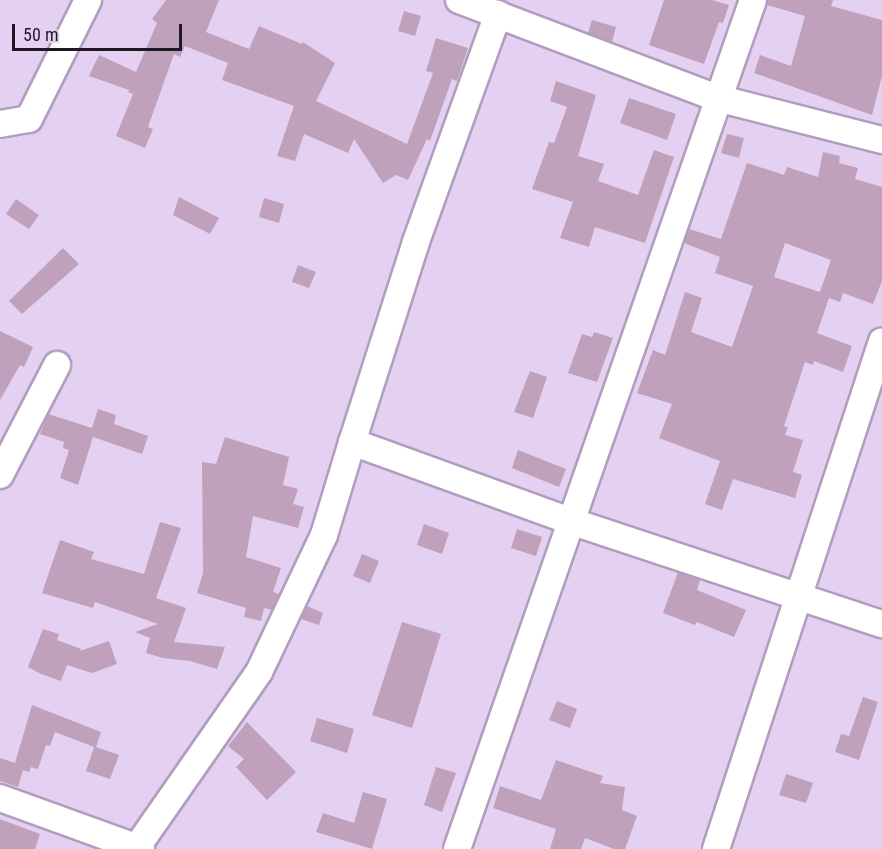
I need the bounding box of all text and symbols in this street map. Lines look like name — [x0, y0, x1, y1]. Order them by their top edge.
scale bar — [15, 12, 184, 50]
text: 50 m — [23, 24, 58, 45]

